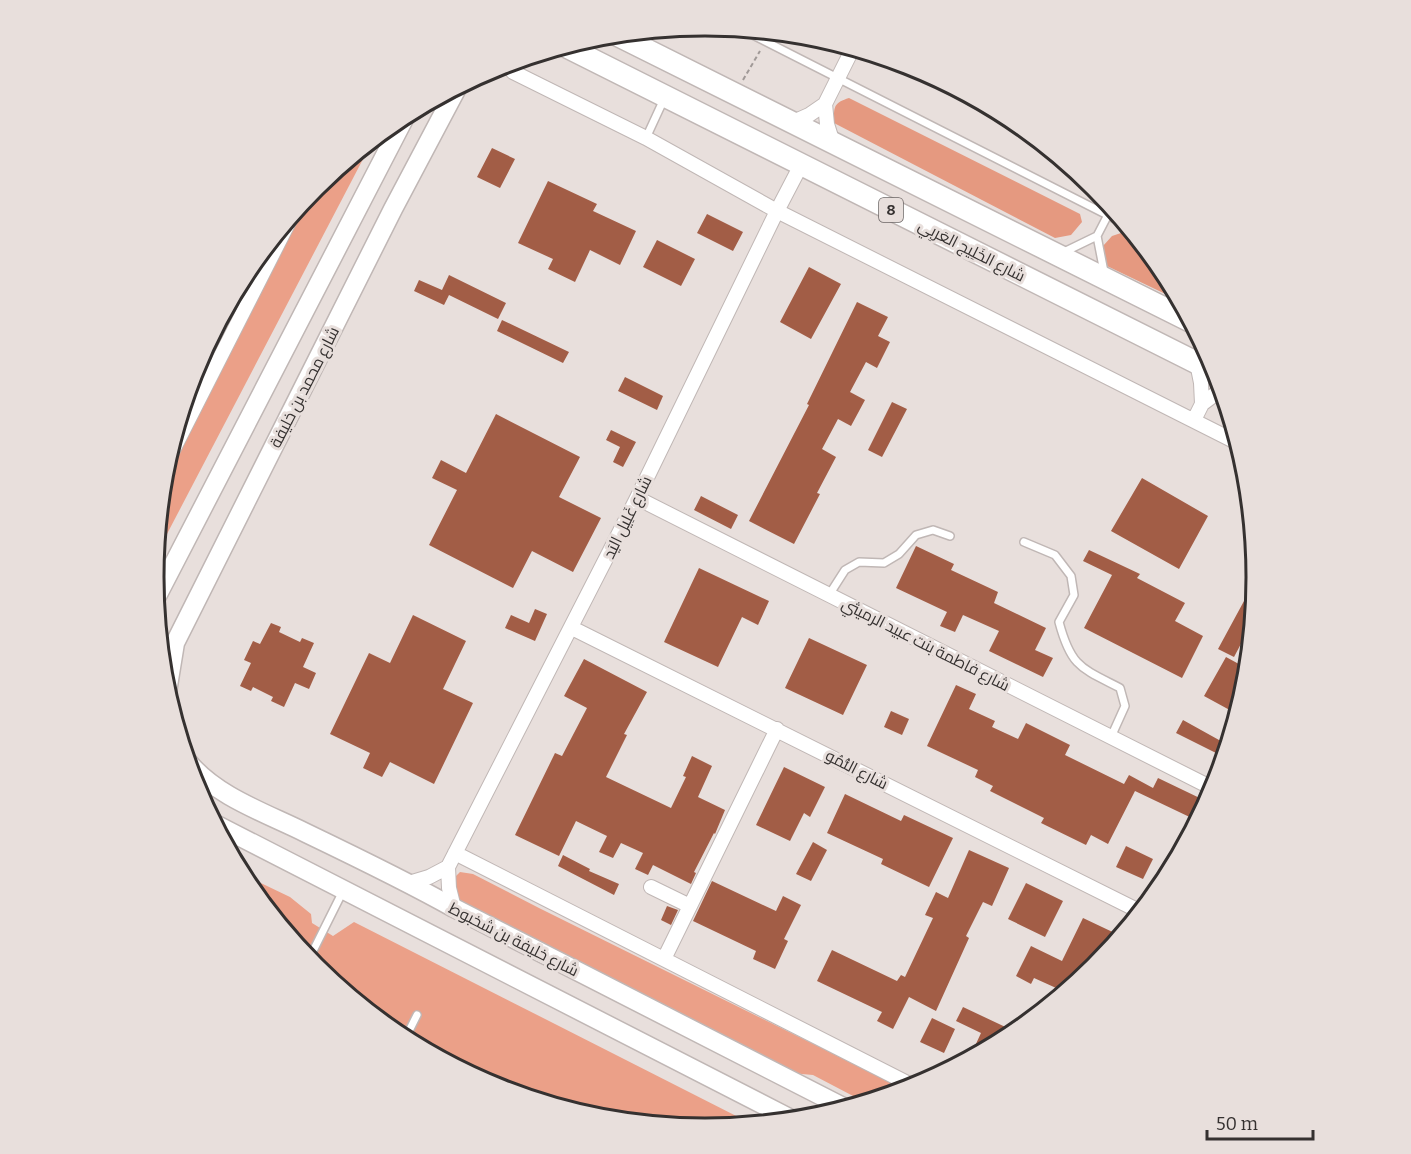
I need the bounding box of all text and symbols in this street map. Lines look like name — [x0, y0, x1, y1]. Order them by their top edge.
road number: 8 — [879, 198, 903, 222]
street label: شارع الخَلِيج العَربِي — [913, 215, 1028, 289]
street label: شارع محمد بن خليفة — [266, 324, 345, 452]
street label: شارع غَلِيل اليَد — [599, 473, 657, 563]
street label: شارع فاطمة بنت عبيد الرميثي — [837, 594, 1013, 699]
street label: شارع النُّمُو — [821, 746, 891, 795]
street label: شارع خليفة بن شخبوط — [445, 899, 582, 982]
scale bar — [1207, 1103, 1314, 1141]
text: 50 m — [1216, 1113, 1258, 1135]

